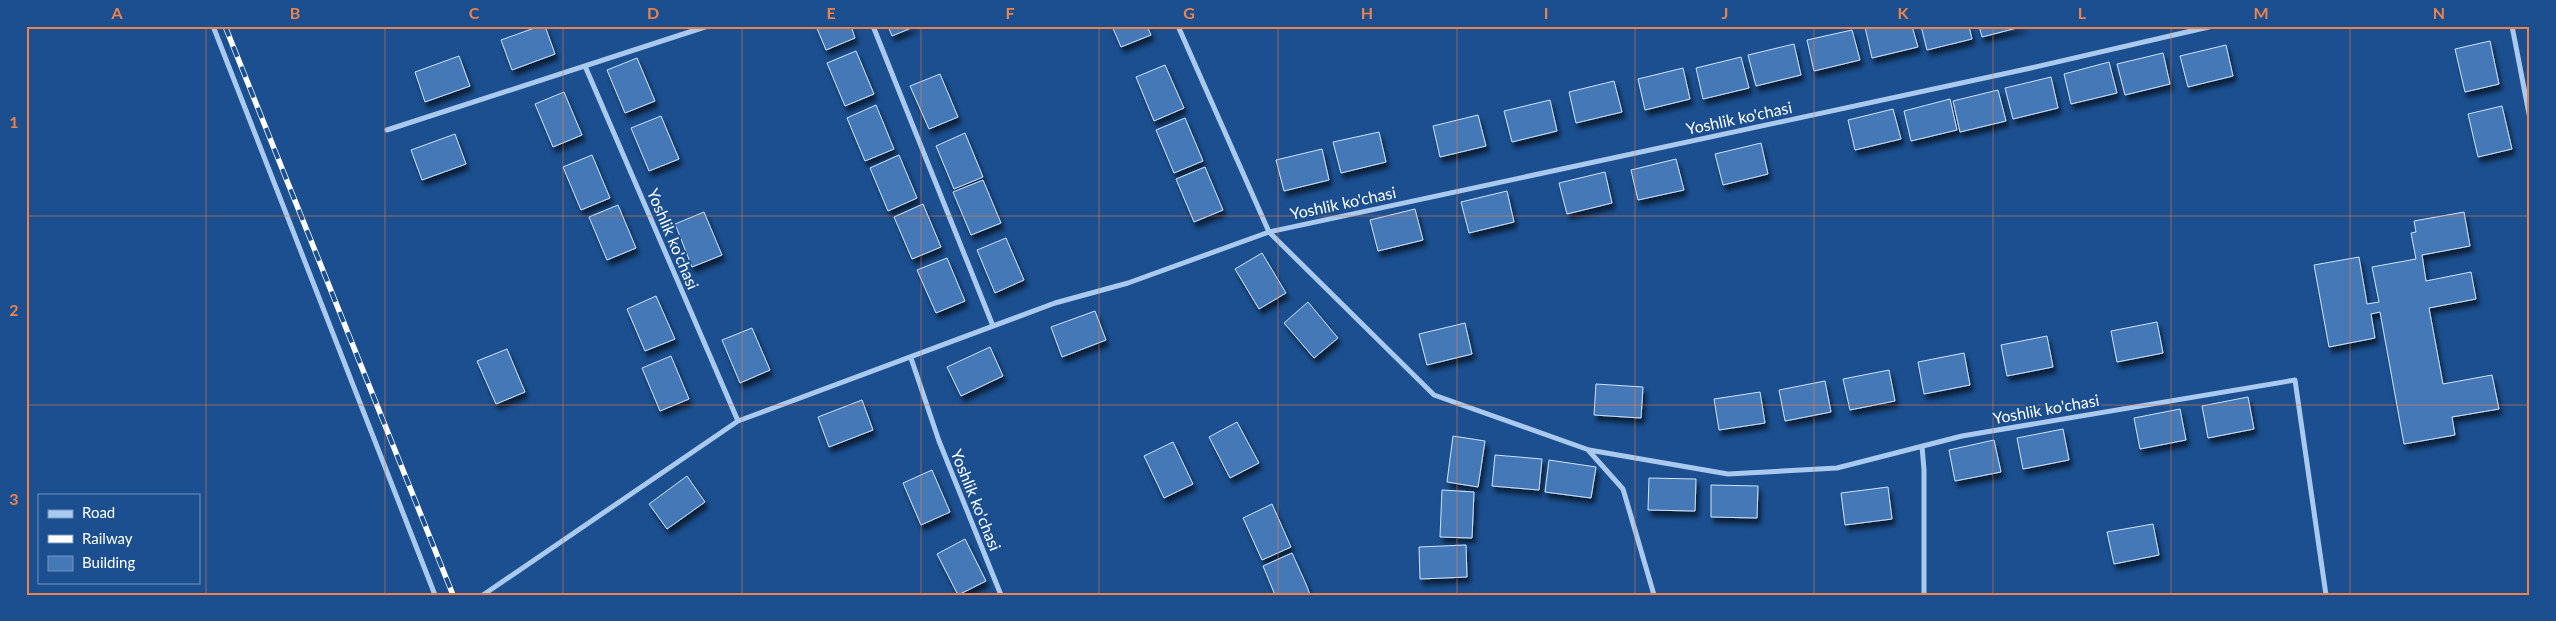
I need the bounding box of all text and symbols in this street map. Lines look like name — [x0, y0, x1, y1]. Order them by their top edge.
text: A — [110, 3, 123, 22]
text: B — [290, 3, 300, 22]
text: C — [469, 3, 480, 22]
text: D — [647, 3, 659, 22]
text: E — [826, 3, 836, 22]
text: F — [1005, 3, 1015, 22]
text: G — [1183, 3, 1195, 22]
text: H — [1361, 3, 1373, 22]
text: I — [1544, 3, 1548, 22]
text: J — [1722, 3, 1728, 22]
text: K — [1898, 3, 1910, 22]
text: L — [2078, 3, 2087, 22]
text: M — [2253, 3, 2269, 22]
text: N — [2433, 3, 2445, 22]
street label: Yoshlik ko'chasi — [1684, 97, 1794, 138]
text: 1 — [9, 112, 19, 131]
street label: Yoshlik ko'chasi — [1288, 182, 1398, 223]
street label: Yoshlik ko'chasi — [644, 186, 703, 292]
text: 2 — [9, 300, 19, 319]
street label: Yoshlik ko'chasi — [1991, 390, 2101, 427]
street label: Yoshlik ko'chasi — [947, 446, 1005, 553]
text: 3 — [9, 489, 19, 508]
legend — [38, 494, 200, 584]
text: Road — [82, 503, 115, 521]
text: Railway — [82, 529, 133, 547]
text: Building — [82, 553, 135, 571]

